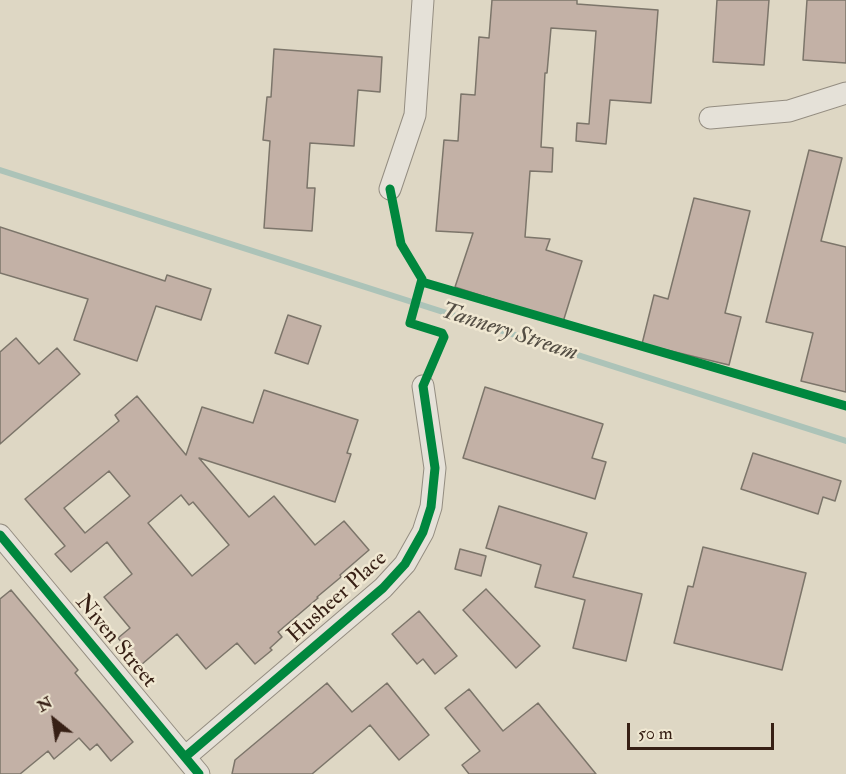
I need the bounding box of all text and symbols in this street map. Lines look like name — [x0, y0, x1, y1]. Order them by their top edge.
water label: Tannery Stream — [437, 297, 581, 369]
street label: Husheer Place — [283, 546, 393, 650]
street label: Niven Street — [69, 590, 161, 694]
north arrow — [24, 690, 84, 750]
text: N — [34, 692, 56, 717]
scale bar — [630, 711, 777, 749]
text: 50 m — [638, 722, 673, 745]

